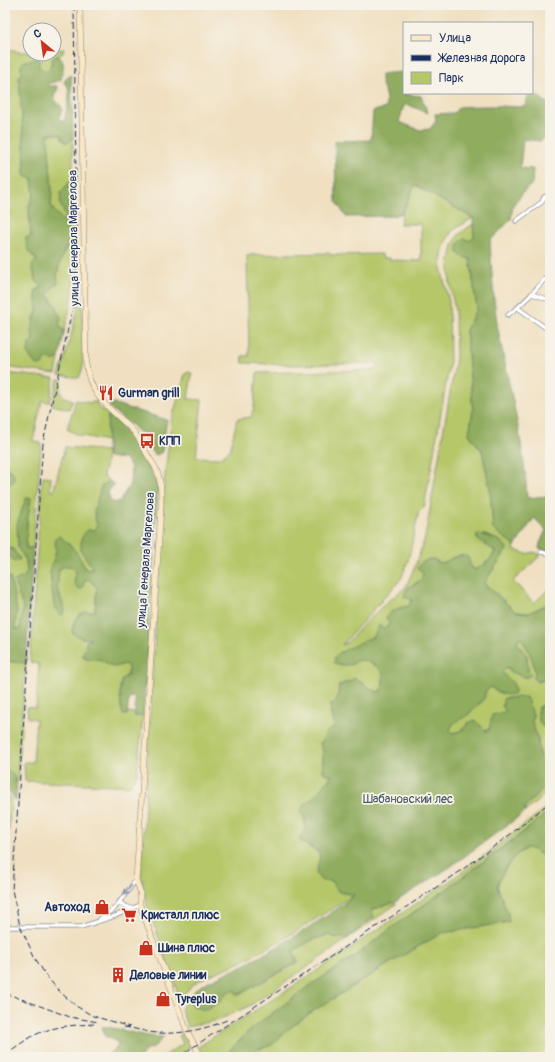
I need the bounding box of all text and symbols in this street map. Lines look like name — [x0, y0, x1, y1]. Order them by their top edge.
north arrow — [22, 22, 62, 62]
legend — [403, 22, 533, 94]
text: С — [31, 26, 44, 41]
text: Улица — [439, 31, 471, 46]
text: Железная дорога — [437, 51, 526, 66]
text: Парк — [439, 71, 464, 86]
street label: улица Генерала Маргелова — [65, 170, 83, 307]
restaurant icon: Gurman grill — [97, 384, 115, 402]
place label: Gurman grill — [118, 386, 180, 401]
bus stop icon: КПП — [138, 432, 156, 450]
place label: КПП — [159, 434, 181, 449]
street label: улица Генерала Маргелова — [134, 491, 158, 629]
park label: Шабановский лес — [363, 792, 453, 807]
one-way arrow — [124, 885, 132, 896]
shop icon: Автоход — [93, 898, 111, 916]
place label: Автоход — [44, 900, 91, 915]
supermarket icon: Кристалл плюс — [120, 906, 138, 924]
place label: Кристалл плюс — [141, 908, 219, 923]
shop icon: Шина плюс — [137, 939, 155, 957]
place label: Шина плюс — [157, 941, 215, 956]
building icon: Деловые линии — [109, 966, 127, 984]
place label: Деловые линии — [129, 968, 207, 983]
shop icon: Tyreplus — [154, 990, 172, 1008]
place label: Tyreplus — [174, 992, 217, 1007]

